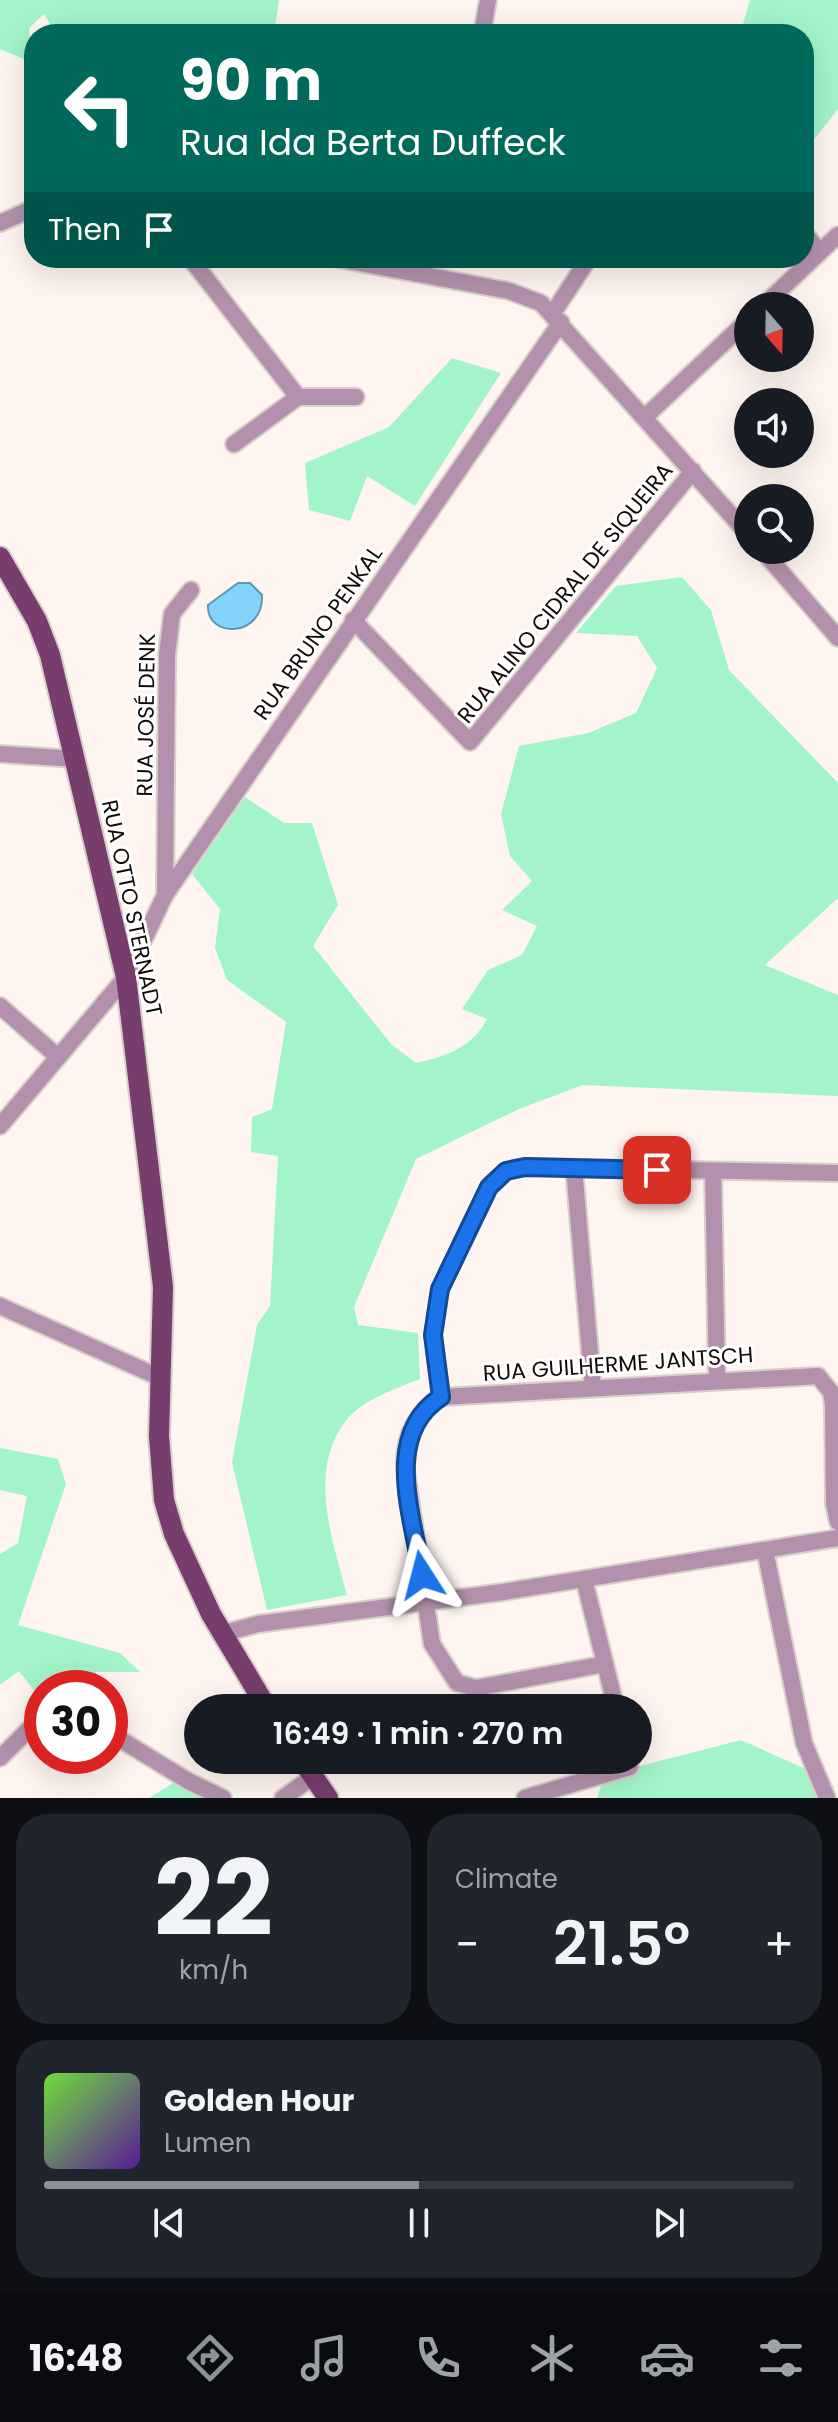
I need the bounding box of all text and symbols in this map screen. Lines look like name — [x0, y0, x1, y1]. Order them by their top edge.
text: 90 m — [180, 41, 322, 120]
icon: left — [48, 56, 152, 160]
text: Rua Ida Berta Duffeck — [180, 117, 566, 168]
text: Then — [48, 208, 121, 251]
icon: arrive — [137, 208, 181, 252]
north arrow — [734, 292, 814, 372]
map controls — [734, 292, 814, 564]
button: sound — [734, 388, 814, 468]
street label: RUA ALINO CIDRAL DE SIQUEIRA — [450, 456, 680, 730]
button: search — [734, 484, 814, 564]
street label: RUA BRUNO PENKAL — [246, 539, 390, 726]
street label: RUA JOSÉ DENK — [129, 633, 163, 797]
street label: RUA OTTO STERNADT — [94, 797, 170, 1019]
pin — [623, 1136, 691, 1204]
icon: arrive — [635, 1148, 679, 1192]
street label: RUA GUILHERME JANTSCH — [482, 1339, 754, 1389]
position arrow — [380, 1533, 464, 1617]
speed limit sign: 30 — [24, 1670, 128, 1774]
text: 16:49 · 1 min · 270 m — [273, 1712, 563, 1755]
text: 22 — [154, 1826, 273, 1971]
text: Climate — [455, 1861, 558, 1897]
text: 21.5° — [553, 1902, 690, 1986]
text: − — [455, 1914, 479, 1975]
text: + — [764, 1914, 794, 1975]
text: km/h — [179, 1952, 248, 1988]
text: Golden Hour — [164, 2079, 354, 2122]
text: Lumen — [164, 2125, 251, 2161]
icon: previous — [147, 2201, 191, 2245]
icon: pause — [397, 2201, 441, 2245]
icon: next — [647, 2201, 691, 2245]
icon: directions — [182, 2330, 238, 2386]
icon: music — [296, 2330, 352, 2386]
icon: phone — [410, 2330, 466, 2386]
icon: climate — [524, 2330, 580, 2386]
icon: car — [639, 2330, 695, 2386]
icon: filters — [753, 2330, 809, 2386]
text: 16:48 — [29, 2333, 124, 2384]

